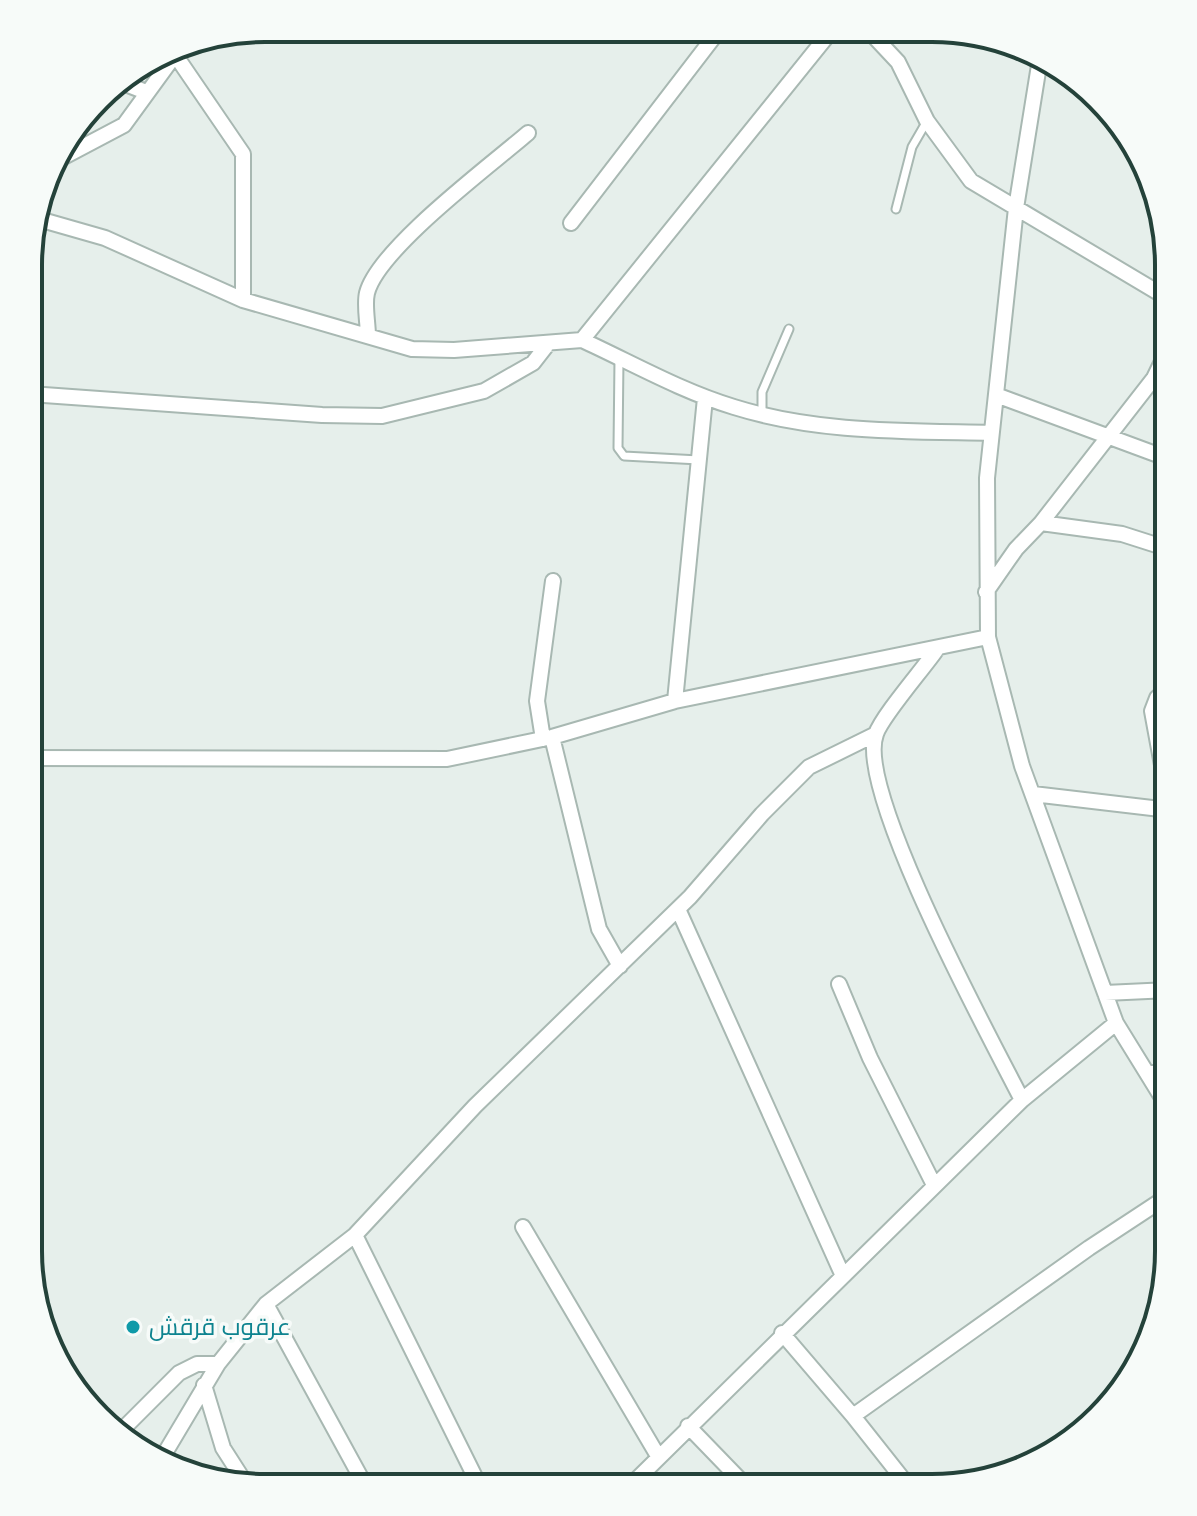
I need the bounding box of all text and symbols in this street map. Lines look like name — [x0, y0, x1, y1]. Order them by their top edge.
place label: عرقوب قرقش — [149, 1311, 291, 1341]
marker: عرقوب قرقش — [124, 1318, 142, 1336]

